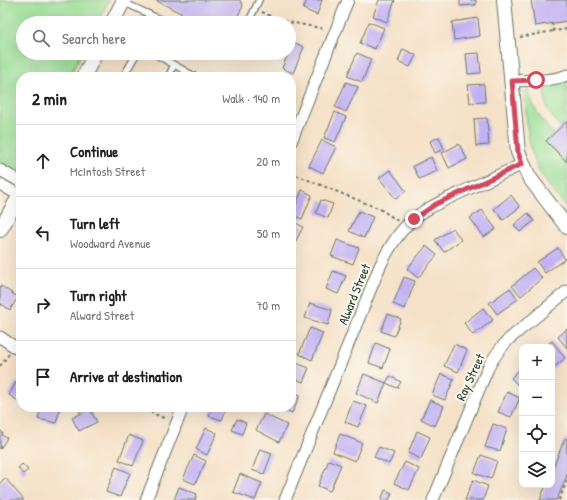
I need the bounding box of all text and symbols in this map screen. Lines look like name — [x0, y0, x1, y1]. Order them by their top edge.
search box — [16, 16, 296, 60]
icon: search — [30, 27, 52, 49]
text: Search here — [62, 28, 126, 49]
route start — [527, 71, 545, 89]
text: 2 min — [32, 87, 67, 110]
text: Walk · 140 m — [222, 89, 280, 107]
text: Continue — [70, 141, 118, 162]
icon: ahead — [32, 150, 54, 172]
text: 20 m — [256, 152, 280, 170]
text: McIntosh Street — [70, 162, 145, 180]
route end — [405, 210, 423, 228]
text: Turn left — [70, 213, 120, 234]
icon: left — [32, 222, 54, 244]
text: 50 m — [257, 224, 280, 242]
text: Woodward Avenue — [70, 234, 151, 252]
street label: Alward Street — [334, 260, 375, 327]
text: Turn right — [70, 285, 126, 306]
icon: right — [32, 294, 54, 316]
text: 70 m — [256, 296, 280, 314]
text: Alward Street — [70, 306, 134, 324]
map controls — [519, 344, 555, 488]
button: + — [519, 344, 555, 380]
street label: Ray Street — [451, 350, 489, 403]
icon: arrive — [32, 366, 54, 388]
text: Arrive at destination — [70, 366, 182, 387]
button: − — [519, 380, 555, 416]
button: locate — [519, 416, 555, 452]
button: layers — [519, 452, 555, 488]

